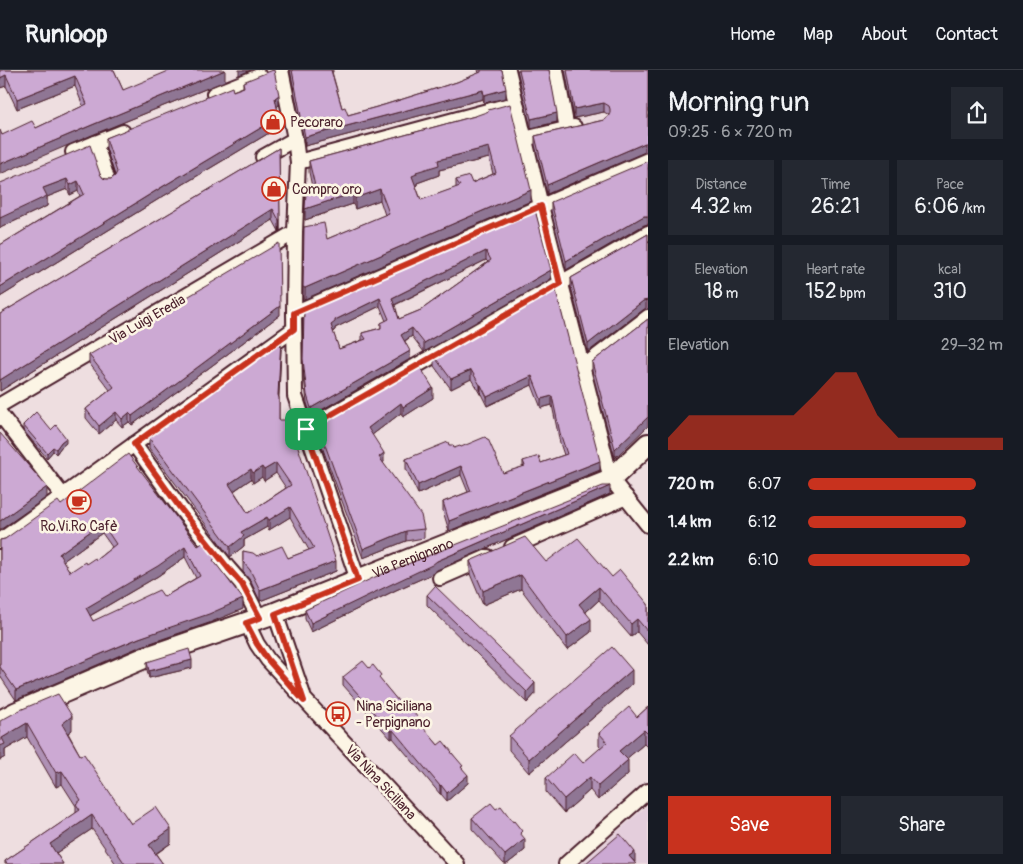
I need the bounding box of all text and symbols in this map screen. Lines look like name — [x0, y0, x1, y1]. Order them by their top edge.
text: Runloop — [25, 20, 108, 49]
text: Home — [730, 23, 775, 46]
text: Map — [803, 23, 833, 46]
text: About — [861, 23, 907, 46]
text: Contact — [935, 23, 998, 46]
text: Morning run — [668, 85, 810, 120]
button: share — [951, 87, 1003, 139]
shop icon: Pecoraro — [260, 109, 286, 135]
place label: Pecoraro — [290, 114, 343, 131]
text: 09:25 · 6 × 720 m — [668, 122, 792, 142]
shop icon: Compro oro — [261, 176, 287, 202]
text: Distance — [696, 176, 747, 193]
text: Time — [821, 176, 850, 193]
text: Pace — [936, 176, 964, 193]
place label: Compro oro — [292, 181, 362, 198]
text: 4.32 — [690, 193, 731, 220]
text: 26:21 — [811, 193, 860, 220]
text: 6:06 — [914, 193, 959, 220]
text: km — [731, 200, 752, 217]
text: /km — [959, 200, 985, 217]
text: Elevation — [694, 261, 748, 278]
text: Heart rate — [806, 261, 865, 278]
text: kcal — [938, 261, 961, 278]
text: 18 — [704, 278, 723, 305]
text: 152 — [805, 278, 837, 305]
text: 310 — [933, 278, 967, 305]
text: m — [723, 285, 738, 302]
text: bpm — [837, 285, 866, 302]
street label: Via Luigi Eredia — [106, 291, 188, 348]
text: Elevation — [668, 335, 729, 355]
text: 29–32 m — [941, 335, 1003, 355]
pin — [285, 408, 327, 450]
icon: arrive — [292, 415, 320, 443]
text: 720 m — [668, 474, 714, 494]
text: 6:07 — [748, 474, 781, 494]
cafe icon: Ro.Vi.Ro Cafè — [66, 489, 92, 515]
text: 1.4 km — [668, 512, 711, 532]
text: 6:12 — [748, 512, 777, 532]
place label: Ro.Vi.Ro Cafè — [40, 518, 118, 535]
street label: Via Perpignano — [370, 535, 456, 582]
text: 2.2 km — [668, 550, 714, 570]
text: 6:10 — [748, 550, 779, 570]
place label: Nina Siciliana - Perpignano — [356, 698, 432, 731]
bus stop icon: Nina Siciliana - Perpignano — [325, 701, 351, 727]
street label: Via Nina Siciliana — [342, 741, 420, 823]
button: Save — [668, 796, 831, 854]
button: Share — [841, 796, 1003, 854]

